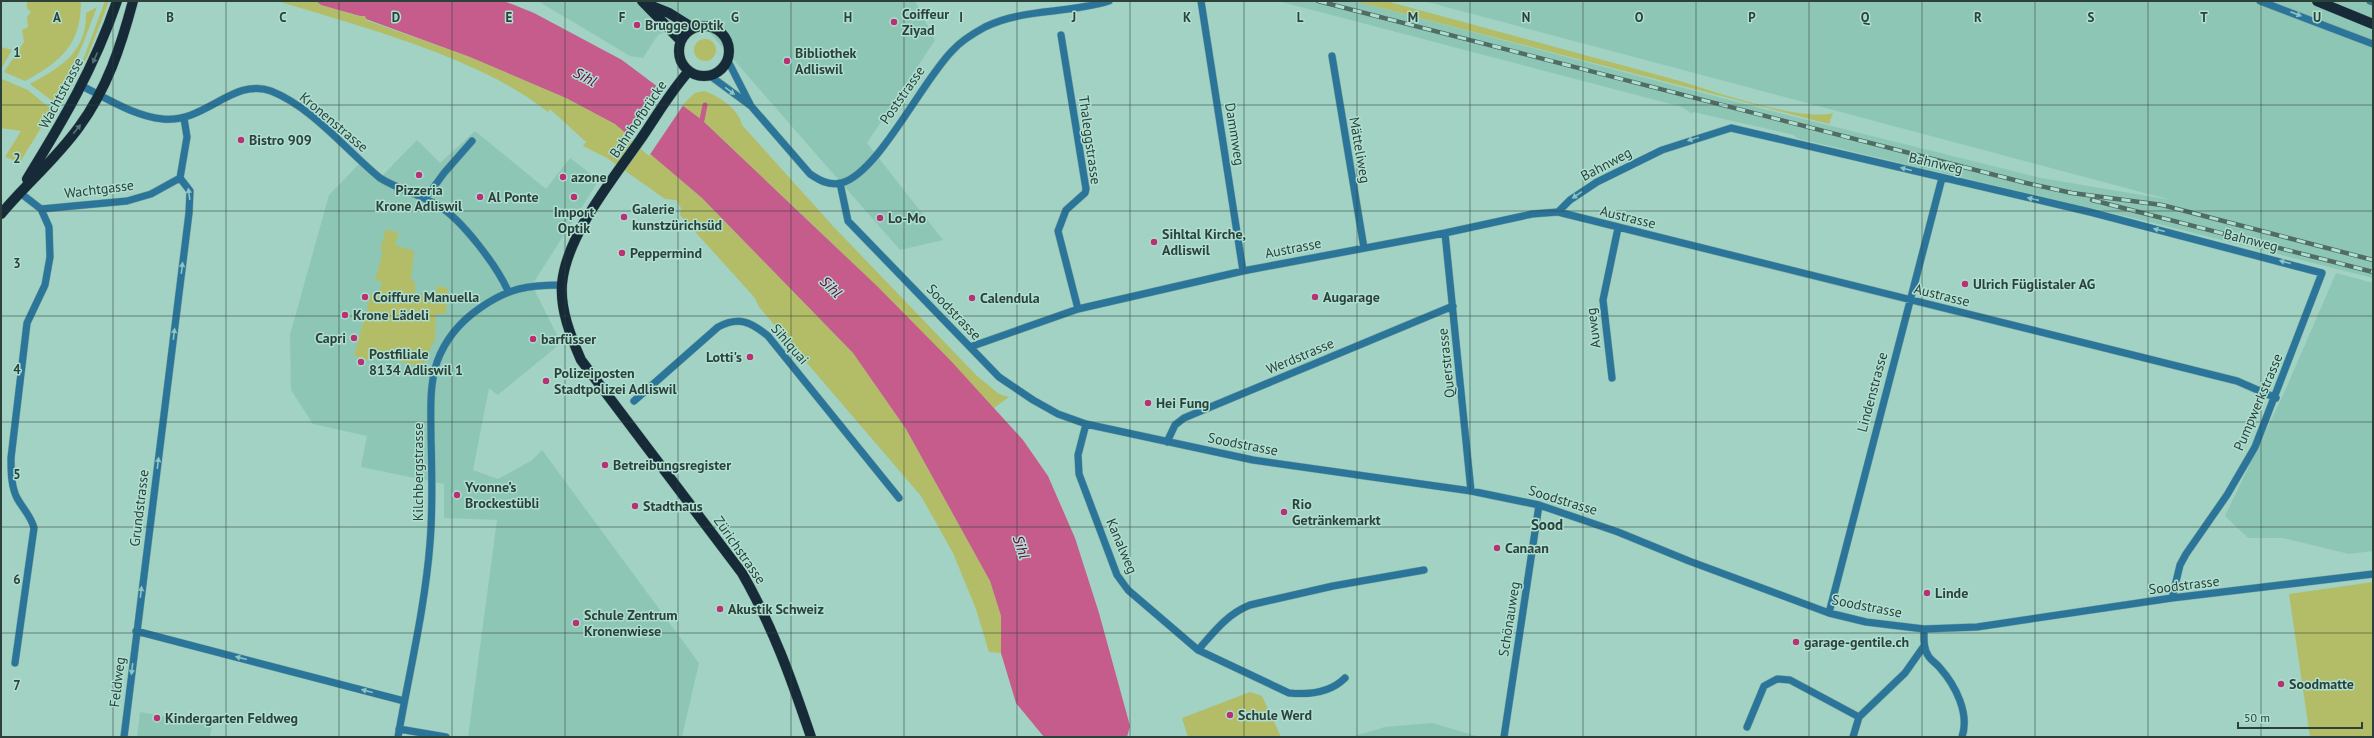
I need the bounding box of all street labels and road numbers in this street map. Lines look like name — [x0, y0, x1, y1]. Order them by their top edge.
street label: Wachtstrasse — [35, 54, 87, 132]
street label: Poststrasse — [875, 63, 929, 127]
street label: Bahnhofbrücke — [605, 77, 671, 161]
street label: Kronenstrasse — [296, 88, 372, 156]
street label: Thaleggstrasse — [1075, 94, 1105, 186]
street label: Dammweg — [1221, 101, 1249, 167]
street label: Mätteliweg — [1345, 115, 1375, 185]
street label: Bahnweg — [1577, 143, 1635, 185]
street label: Bahnweg — [1907, 148, 1965, 178]
street label: Wachtgasse — [63, 176, 135, 202]
street label: Austrasse — [1598, 201, 1658, 233]
street label: Bahnweg — [2222, 225, 2280, 255]
street label: Austrasse — [1263, 234, 1323, 262]
street label: Austrasse — [1912, 279, 1972, 311]
street label: Soodstrasse — [923, 280, 985, 344]
street label: Auweg — [1582, 307, 1604, 349]
street label: Sihlquai — [767, 320, 813, 368]
street label: Querstrasse — [1433, 327, 1459, 399]
street label: Werdstrasse — [1264, 334, 1336, 378]
street label: Lindenstrasse — [1853, 350, 1891, 434]
street label: Pumpwerkstrasse — [2229, 351, 2287, 453]
street label: Kilchbergstrasse — [409, 423, 427, 521]
street label: Soodstrasse — [1206, 428, 1280, 460]
street label: Grundstrasse — [125, 469, 153, 547]
street label: Soodstrasse — [1526, 481, 1600, 519]
street label: Zürichstrasse — [710, 513, 770, 587]
street label: Kanalweg — [1102, 516, 1142, 576]
street label: Soodstrasse — [2148, 572, 2220, 598]
street label: Schönauweg — [1494, 580, 1524, 658]
street label: Soodstrasse — [1830, 590, 1904, 622]
street label: Feldweg — [105, 656, 129, 708]

